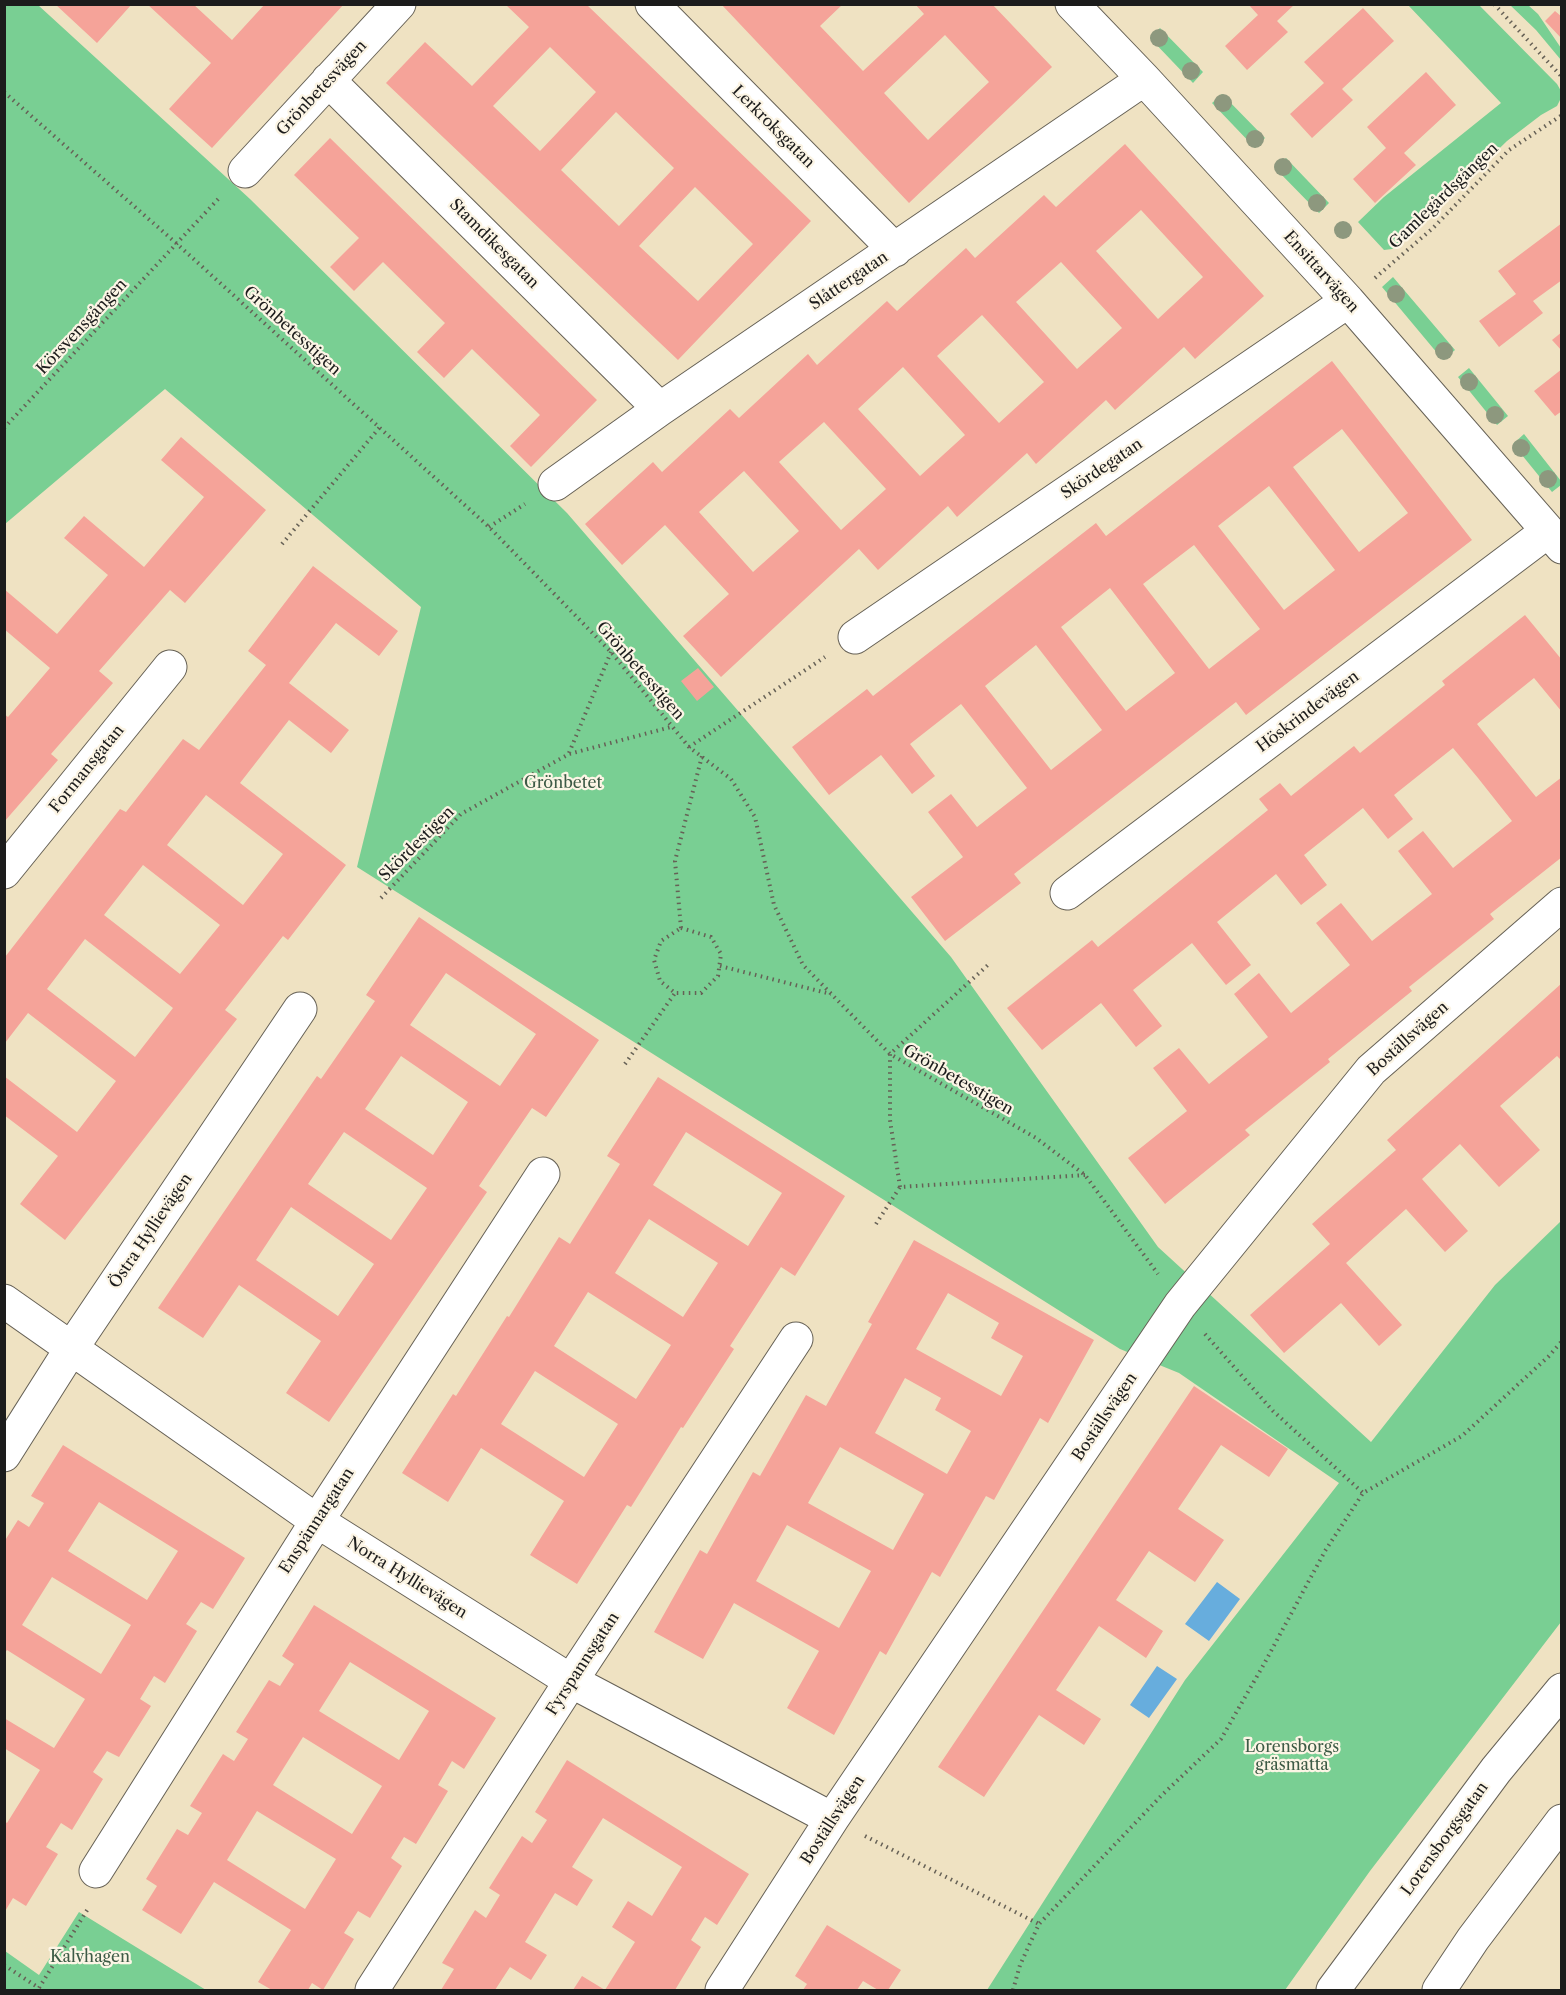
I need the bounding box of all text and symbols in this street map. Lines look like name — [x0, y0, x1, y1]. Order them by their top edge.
street label: Grönbetesvägen — [273, 36, 371, 140]
street label: Lerkroksgatan — [728, 82, 818, 172]
street label: Gamlegårdsgången — [1385, 139, 1503, 253]
street label: Stamdikesgatan — [445, 195, 543, 293]
street label: Ensittarvägen — [1279, 227, 1363, 317]
street label: Slåttergatan — [806, 248, 892, 314]
street label: Körsvensgången — [33, 275, 131, 379]
street label: Grönbetesstigen — [239, 282, 345, 380]
street label: Skördegatan — [1058, 435, 1146, 503]
street label: Grönbetesstigen — [592, 618, 688, 724]
street label: Höskrindevägen — [1253, 667, 1363, 757]
street label: Formansgatan — [46, 721, 128, 817]
park label: Grönbetet — [524, 773, 602, 793]
street label: Skördestigen — [376, 803, 458, 885]
street label: Boställsvägen — [1364, 998, 1452, 1080]
street label: Grönbetesstigen — [899, 1041, 1017, 1119]
street label: Östra Hyllievägen — [105, 1170, 197, 1292]
street label: Boställsvägen — [1068, 1369, 1142, 1465]
street label: Enspännargatan — [276, 1464, 358, 1578]
street label: Norra Hyllievägen — [343, 1533, 471, 1623]
street label: Fyrspannsgatan — [542, 1609, 624, 1719]
park label: Lorensborgs gräsmatta — [1245, 1737, 1339, 1775]
street label: Boställsvägen — [797, 1772, 869, 1868]
street label: Lorensborgsgatan — [1397, 1779, 1493, 1899]
park label: Kalvhagen — [50, 1947, 130, 1967]

